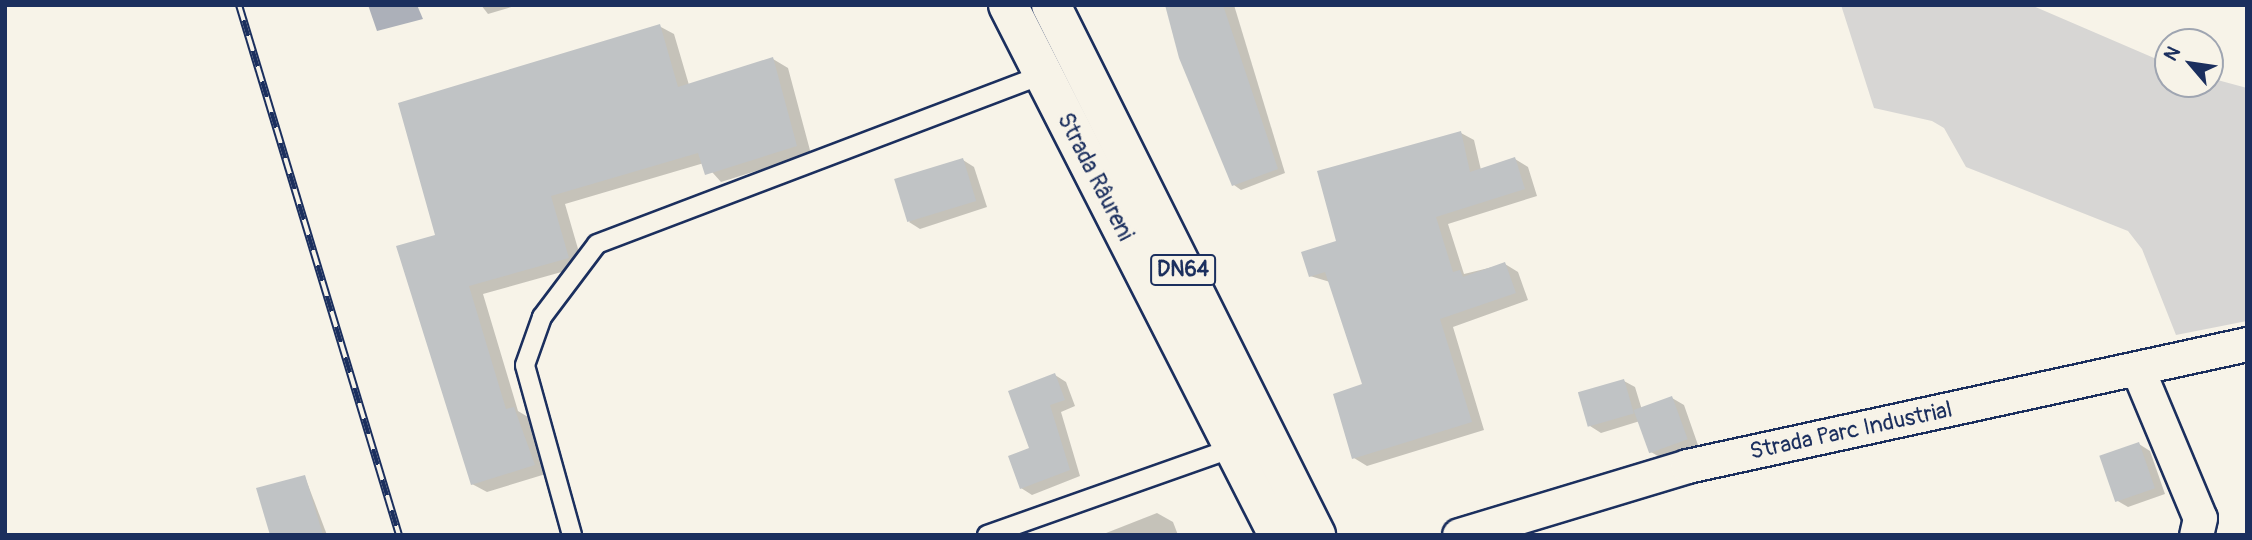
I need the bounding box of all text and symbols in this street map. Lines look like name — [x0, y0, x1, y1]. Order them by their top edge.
north arrow — [2154, 28, 2224, 98]
text: N — [2159, 42, 2186, 65]
street label: Strada Râureni — [1051, 108, 1139, 246]
road number: DN64 — [1150, 252, 1216, 288]
street label: Strada Parc Industrial — [1747, 396, 1955, 466]

